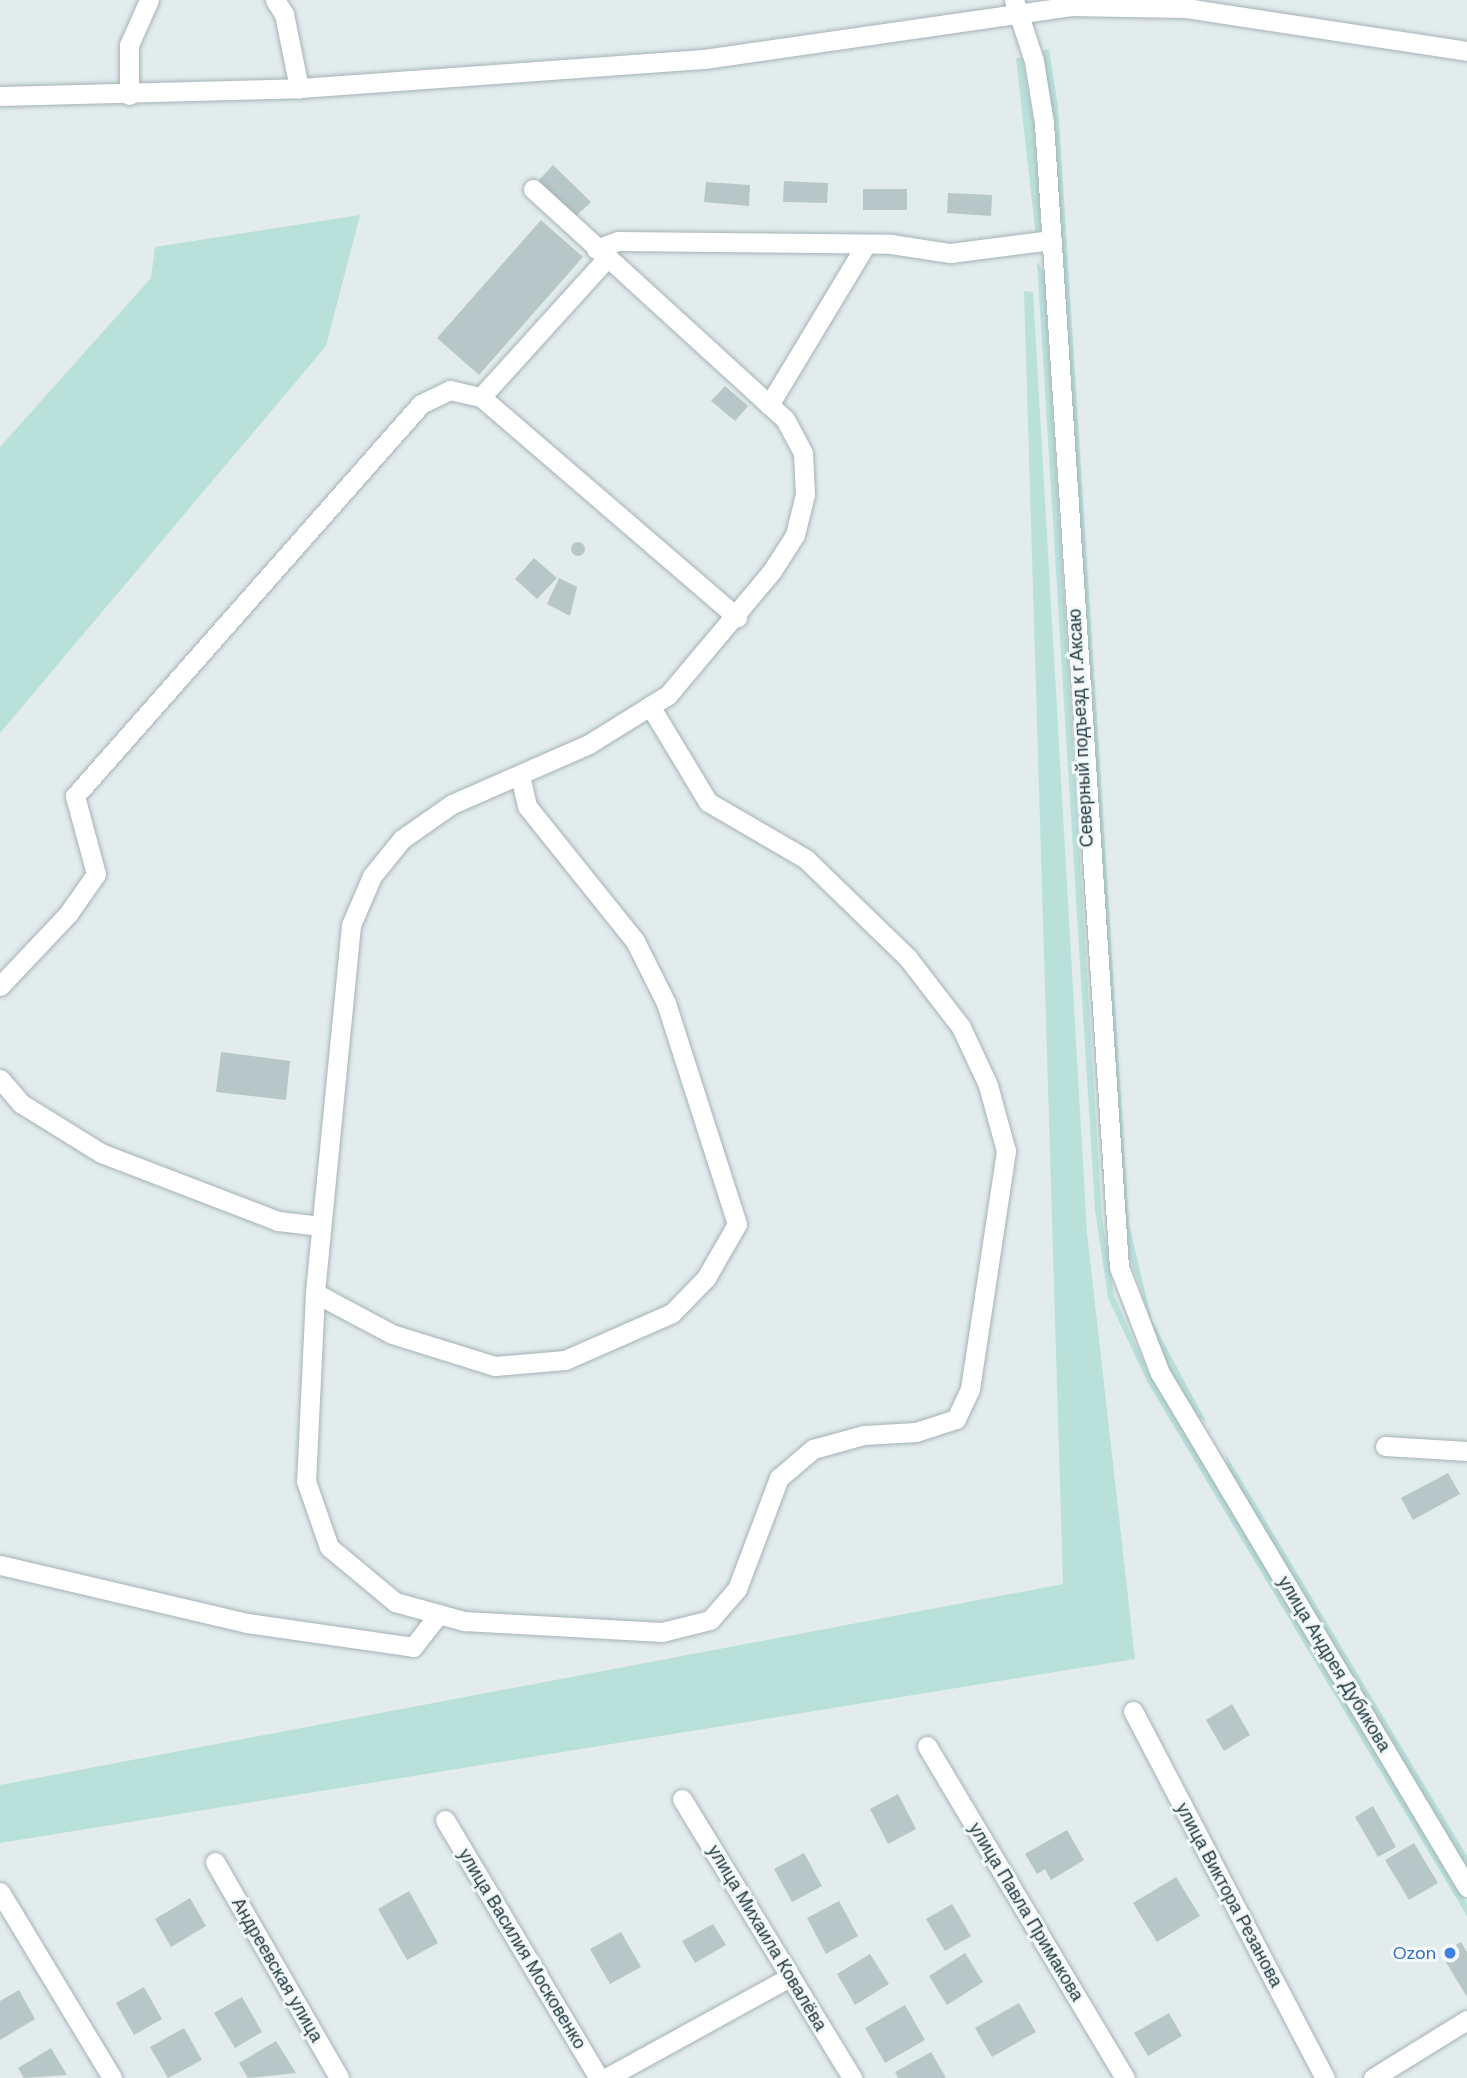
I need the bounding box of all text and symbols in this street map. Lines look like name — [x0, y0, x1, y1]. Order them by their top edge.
street label: Северный подъезд к г.Аксаю — [1064, 608, 1098, 848]
street label: улица Андрея Дубикова — [1273, 1572, 1395, 1756]
street label: улица Виктора Резанова — [1171, 1799, 1287, 1991]
street label: улица Павла Примакова — [964, 1819, 1088, 2005]
street label: улица Михаила Ковалёва — [703, 1841, 831, 2035]
street label: улица Василия Московенко — [453, 1845, 591, 2053]
street label: Андреевская улица — [227, 1894, 327, 2046]
place label: Ozon — [1393, 1942, 1436, 1964]
marker: Ozon — [1442, 1945, 1458, 1961]

